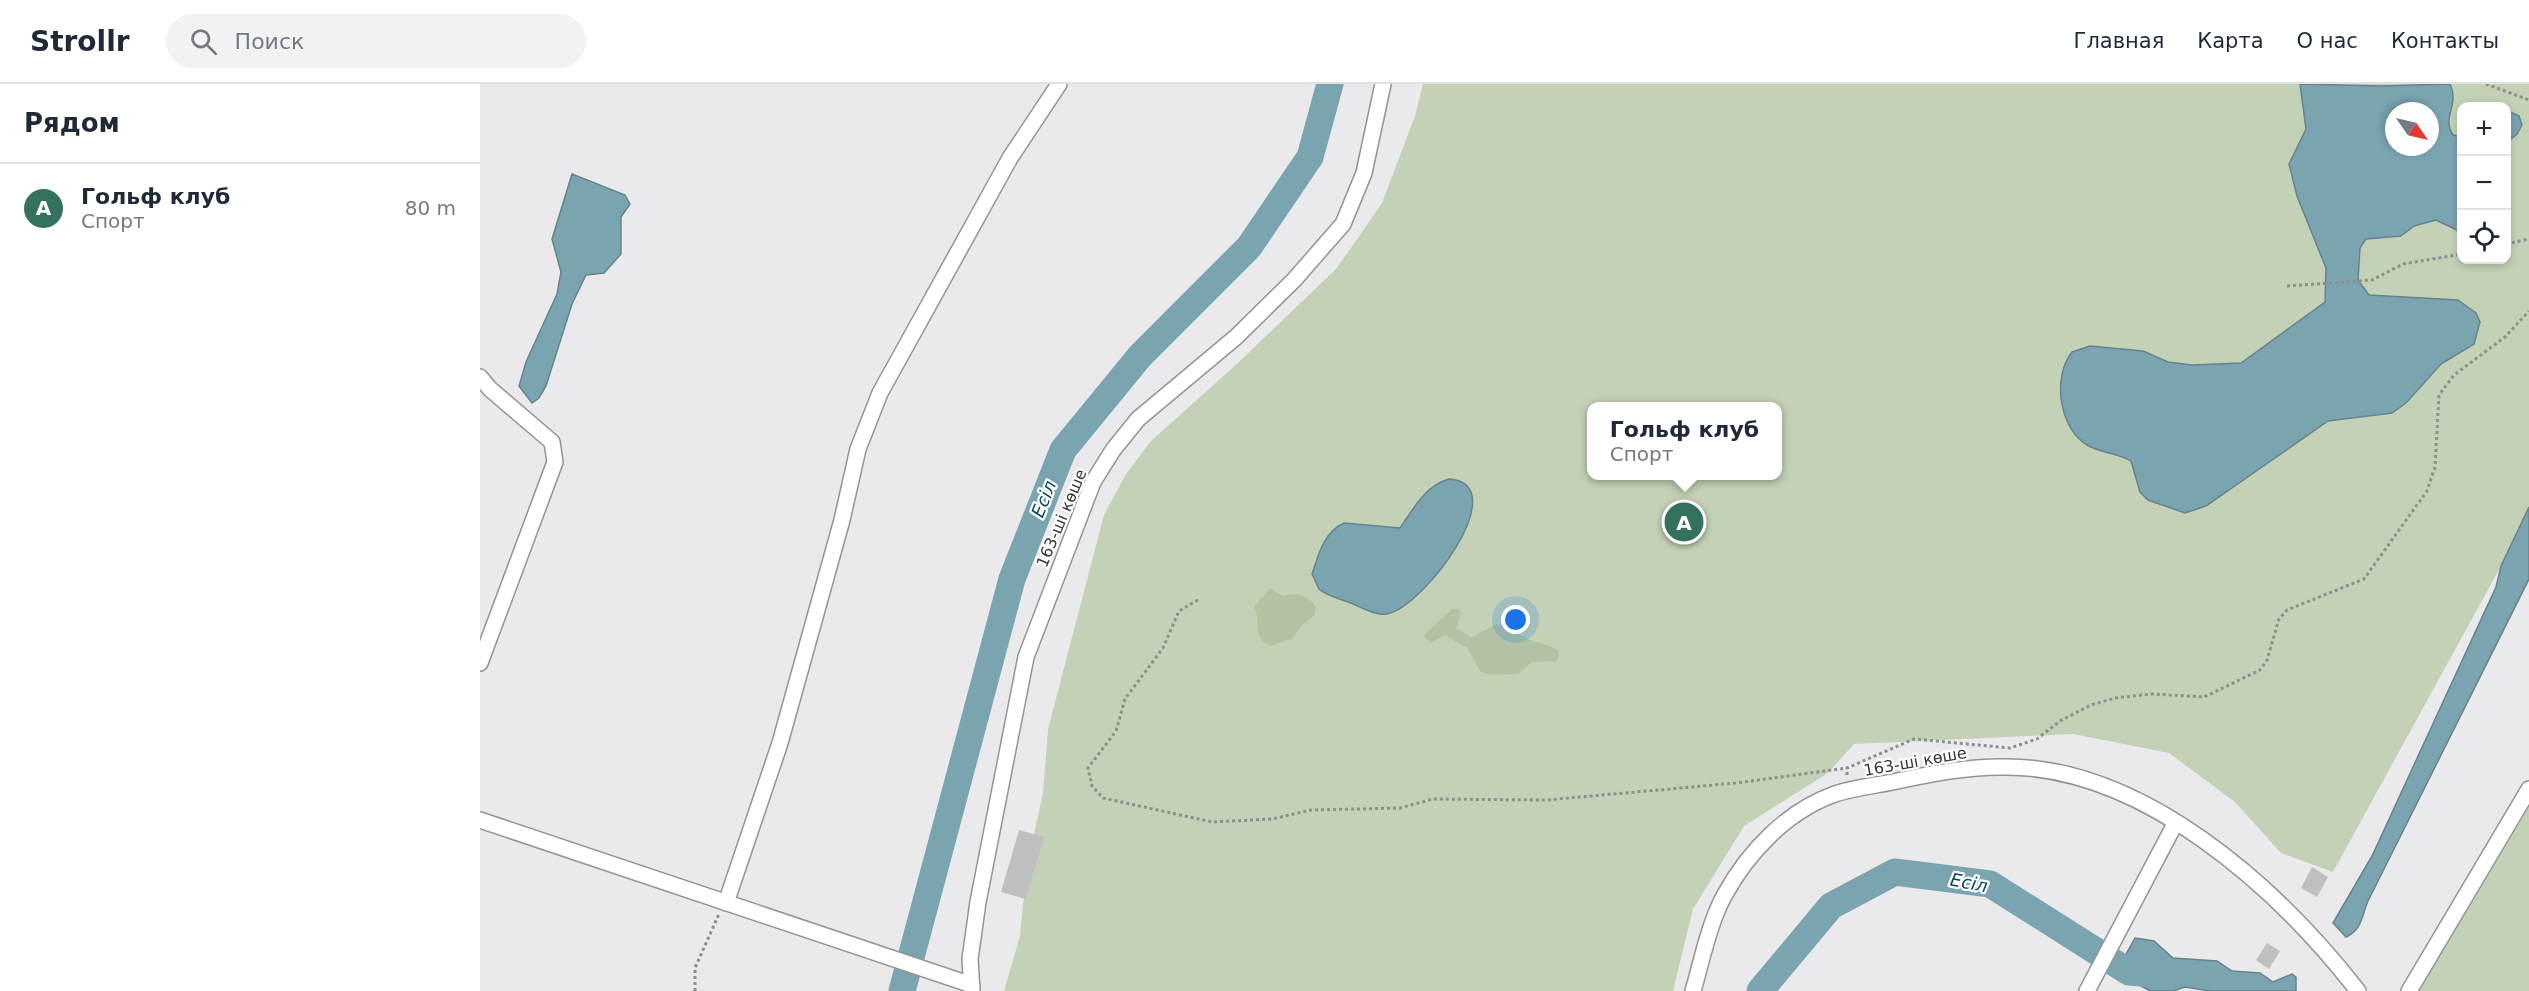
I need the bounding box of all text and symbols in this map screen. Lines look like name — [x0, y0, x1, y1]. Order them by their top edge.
search box — [166, 14, 586, 68]
text: Strollr — [30, 25, 130, 58]
icon: search — [187, 25, 220, 58]
text: Поиск — [235, 29, 304, 54]
text: Главная — [2074, 29, 2164, 53]
text: Карта — [2197, 29, 2264, 53]
text: О нас — [2297, 29, 2358, 53]
text: Контакты — [2391, 29, 2499, 53]
north arrow — [2385, 102, 2439, 156]
map controls — [2457, 102, 2511, 264]
button: + — [2457, 102, 2511, 156]
text: Рядом — [24, 108, 120, 138]
button: − — [2457, 156, 2511, 210]
text: Гольф клуб — [81, 184, 230, 209]
text: A — [36, 196, 51, 220]
text: 80 m — [405, 196, 456, 220]
text: Спорт — [81, 209, 145, 233]
button: locate — [2457, 210, 2511, 264]
popup — [1587, 402, 1782, 480]
text: Гольф клуб — [1610, 417, 1759, 442]
text: Спорт — [1610, 442, 1673, 466]
street label: 163-ші көше — [1032, 466, 1091, 570]
water label: Есіл — [1027, 477, 1060, 520]
pin: A — [1664, 500, 1704, 544]
your location — [1501, 605, 1530, 634]
street label: 163-ші көше — [1862, 743, 1968, 780]
water label: Есіл — [1949, 869, 1990, 896]

